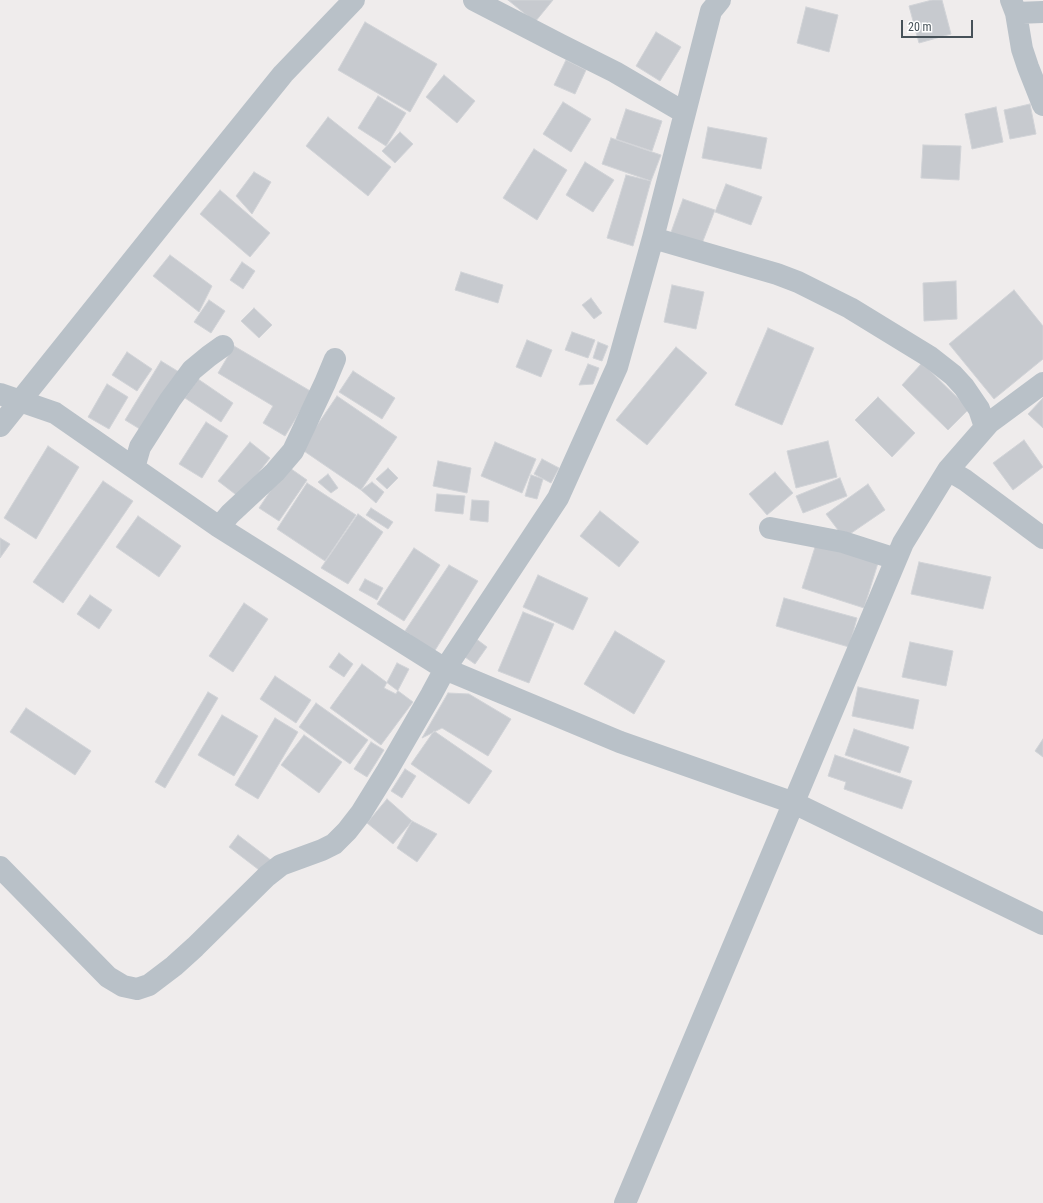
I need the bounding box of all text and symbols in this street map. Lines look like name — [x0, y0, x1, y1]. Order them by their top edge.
scale bar — [903, 12, 975, 38]
text: 20 m — [908, 20, 932, 34]

